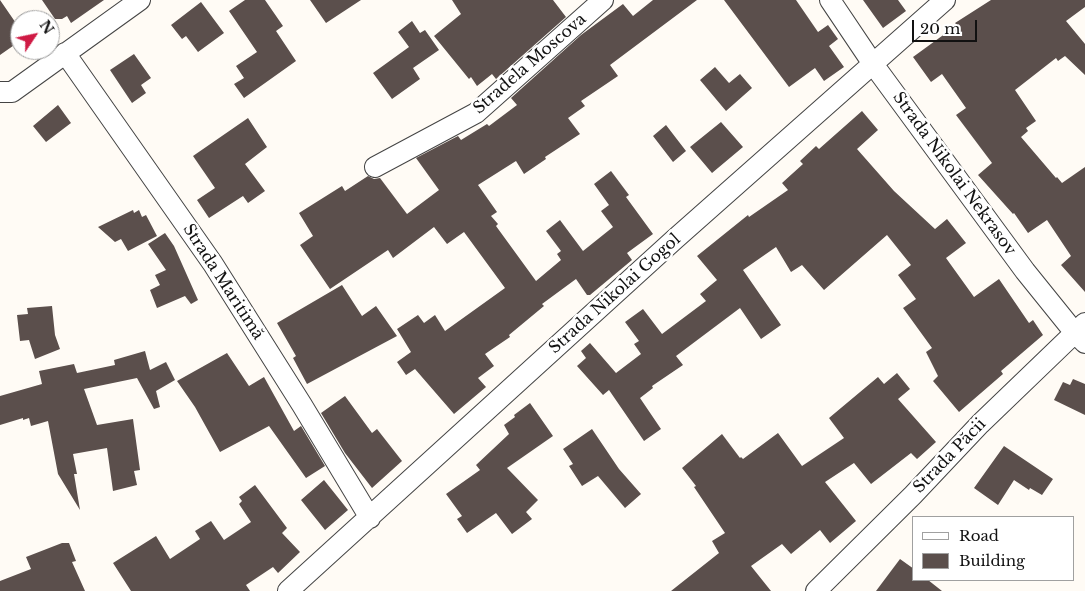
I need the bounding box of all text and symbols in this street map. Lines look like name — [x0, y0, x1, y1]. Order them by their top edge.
north arrow — [10, 10, 60, 60]
street label: Stradela Moscova — [470, 10, 590, 118]
scale bar — [915, 10, 980, 42]
text: N — [35, 17, 58, 38]
text: 20 m — [920, 19, 960, 38]
street label: Strada Nikolai Nekrasov — [888, 89, 1020, 259]
street label: Strada Maritimă — [178, 221, 268, 343]
street label: Strada Nikolai Gogol — [545, 230, 685, 358]
street label: Strada Păcii — [910, 415, 990, 497]
legend — [912, 516, 1075, 581]
text: Road — [959, 526, 999, 545]
text: Building — [959, 551, 1025, 570]

